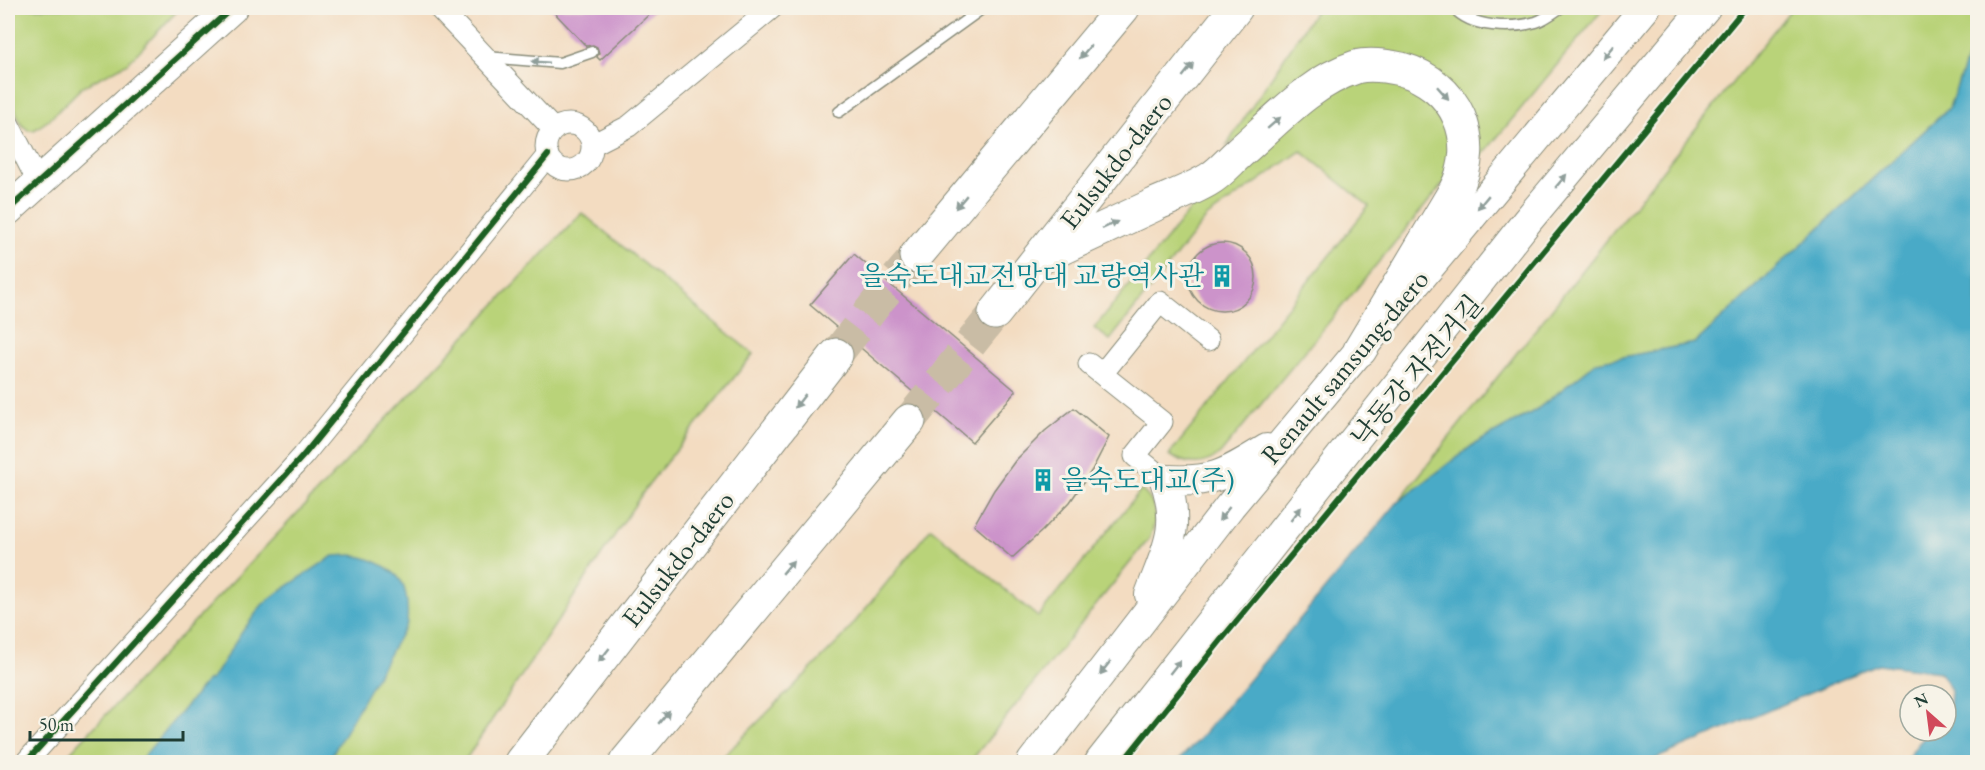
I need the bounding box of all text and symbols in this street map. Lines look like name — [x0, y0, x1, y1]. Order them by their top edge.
one-way arrow — [1079, 44, 1092, 60]
one-way arrow — [1602, 45, 1614, 60]
one-way arrow — [530, 57, 549, 67]
one-way arrow — [1181, 62, 1194, 78]
one-way arrow — [1436, 85, 1449, 101]
street label: Eulsukdo-daero — [1052, 86, 1180, 236]
one-way arrow — [1266, 117, 1281, 130]
one-way arrow — [1554, 173, 1566, 188]
one-way arrow — [954, 194, 967, 210]
one-way arrow — [1477, 194, 1490, 209]
one-way arrow — [1102, 221, 1119, 230]
place label: 을숙도대교전망대 교량역사관 — [860, 258, 1205, 293]
street label: Renault samsung-daero — [1253, 262, 1436, 471]
building icon: 을숙도대교전망대 교량역사관 — [1209, 263, 1235, 289]
street label: 낙동강 자전거길 — [1343, 287, 1490, 454]
one-way arrow — [794, 393, 806, 409]
place label: 을숙도대교(주) — [1061, 462, 1235, 497]
building icon: 을숙도대교(주) — [1030, 467, 1056, 493]
street label: Eulsukdo-daero — [614, 484, 742, 634]
one-way arrow — [1218, 505, 1230, 521]
one-way arrow — [1289, 506, 1302, 522]
one-way arrow — [781, 560, 794, 575]
one-way arrow — [597, 647, 610, 663]
one-way arrow — [1168, 659, 1181, 675]
one-way arrow — [1098, 660, 1111, 676]
north arrow — [1898, 683, 1958, 743]
text: N — [1911, 688, 1932, 713]
scale bar — [30, 704, 183, 742]
one-way arrow — [657, 710, 669, 725]
text: 50 m — [39, 713, 74, 736]

